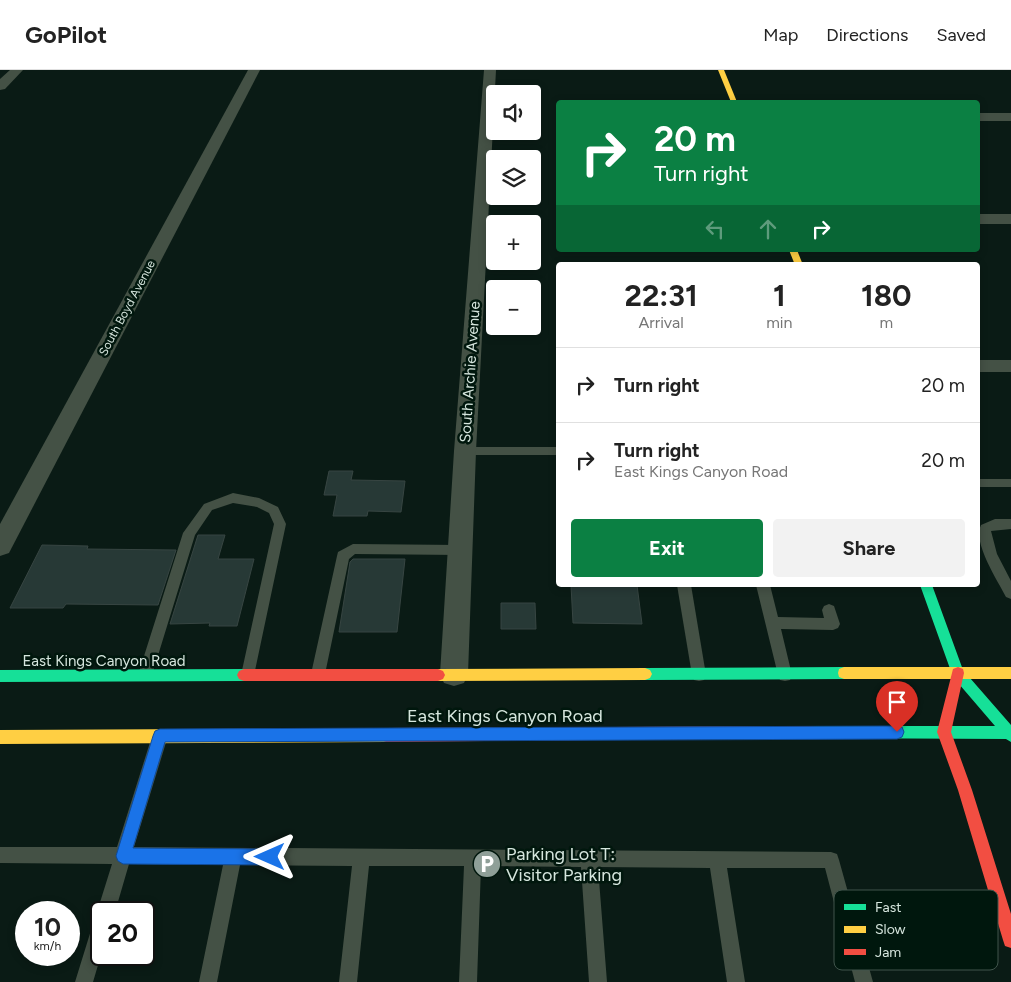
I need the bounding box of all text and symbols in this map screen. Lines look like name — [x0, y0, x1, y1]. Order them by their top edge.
text: GoPilot — [25, 20, 107, 49]
text: Map — [763, 24, 798, 46]
text: Directions — [826, 24, 908, 46]
text: Saved — [936, 24, 986, 46]
map controls — [486, 85, 541, 335]
button: sound — [486, 85, 541, 140]
text: 20 m — [654, 118, 736, 160]
icon: right — [571, 120, 636, 185]
button: layers — [486, 150, 541, 205]
text: Turn right — [654, 160, 749, 187]
button: + — [486, 215, 541, 270]
icon: left — [701, 215, 729, 243]
icon: ahead — [754, 215, 782, 243]
icon: right — [807, 215, 835, 243]
street label: South Boyd Avenue — [96, 257, 158, 358]
text: 22:31 — [625, 277, 698, 314]
text: 1 — [773, 277, 786, 314]
text: 180 — [861, 277, 911, 314]
button: − — [486, 280, 541, 335]
street label: South Archie Avenue — [456, 301, 484, 443]
text: Arrival — [639, 313, 684, 332]
text: min — [766, 313, 792, 332]
text: m — [879, 313, 893, 332]
icon: right — [571, 371, 599, 399]
text: Turn right — [614, 374, 700, 397]
text: 20 m — [921, 374, 965, 397]
text: Turn right — [614, 439, 700, 462]
icon: right — [571, 446, 599, 474]
text: 20 m — [921, 449, 965, 472]
text: East Kings Canyon Road — [614, 462, 788, 481]
button: Exit — [571, 519, 763, 577]
button: Share — [773, 519, 965, 577]
street label: East Kings Canyon Road — [22, 652, 186, 670]
pin — [876, 681, 918, 732]
icon: arrive — [883, 688, 911, 716]
street label: East Kings Canyon Road — [407, 705, 603, 727]
position arrow — [243, 830, 295, 882]
place label: Parking Lot T: Visitor Parking — [506, 843, 622, 886]
parking icon: Parking Lot T: Visitor Parking — [472, 849, 502, 879]
legend — [834, 890, 998, 970]
text: Fast — [875, 899, 901, 916]
speed limit sign: 20 — [90, 901, 155, 966]
text: 10 — [34, 912, 61, 942]
text: Slow — [875, 921, 906, 938]
text: km/h — [34, 939, 61, 953]
text: Jam — [875, 944, 901, 961]

